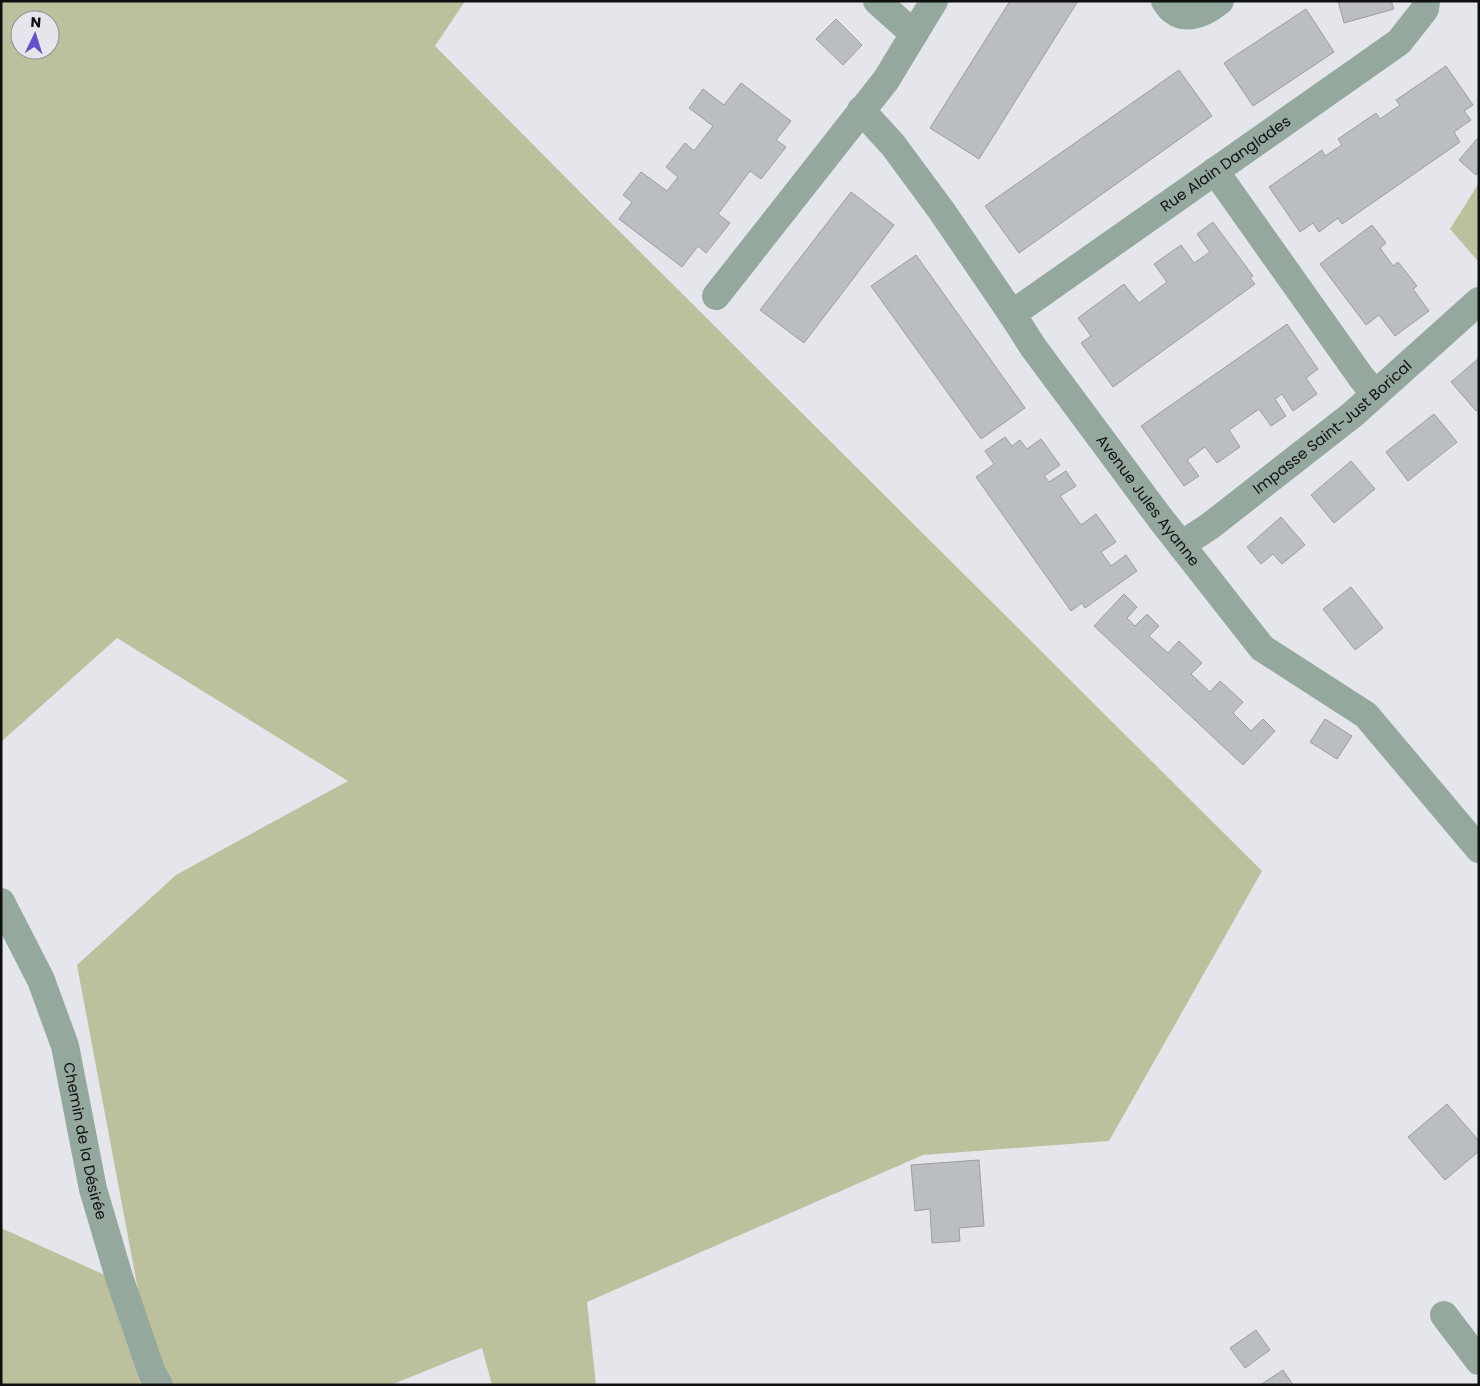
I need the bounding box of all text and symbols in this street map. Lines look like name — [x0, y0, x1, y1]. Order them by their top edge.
north arrow — [10, 10, 60, 60]
text: N — [30, 12, 42, 32]
street label: Rue Alain Danglades — [1156, 110, 1295, 217]
street label: Impasse Saint-Just Borical — [1248, 355, 1416, 499]
street label: Avenue Jules Ayanne — [1092, 430, 1205, 570]
street label: Chemin de la Désirée — [58, 1061, 112, 1222]

